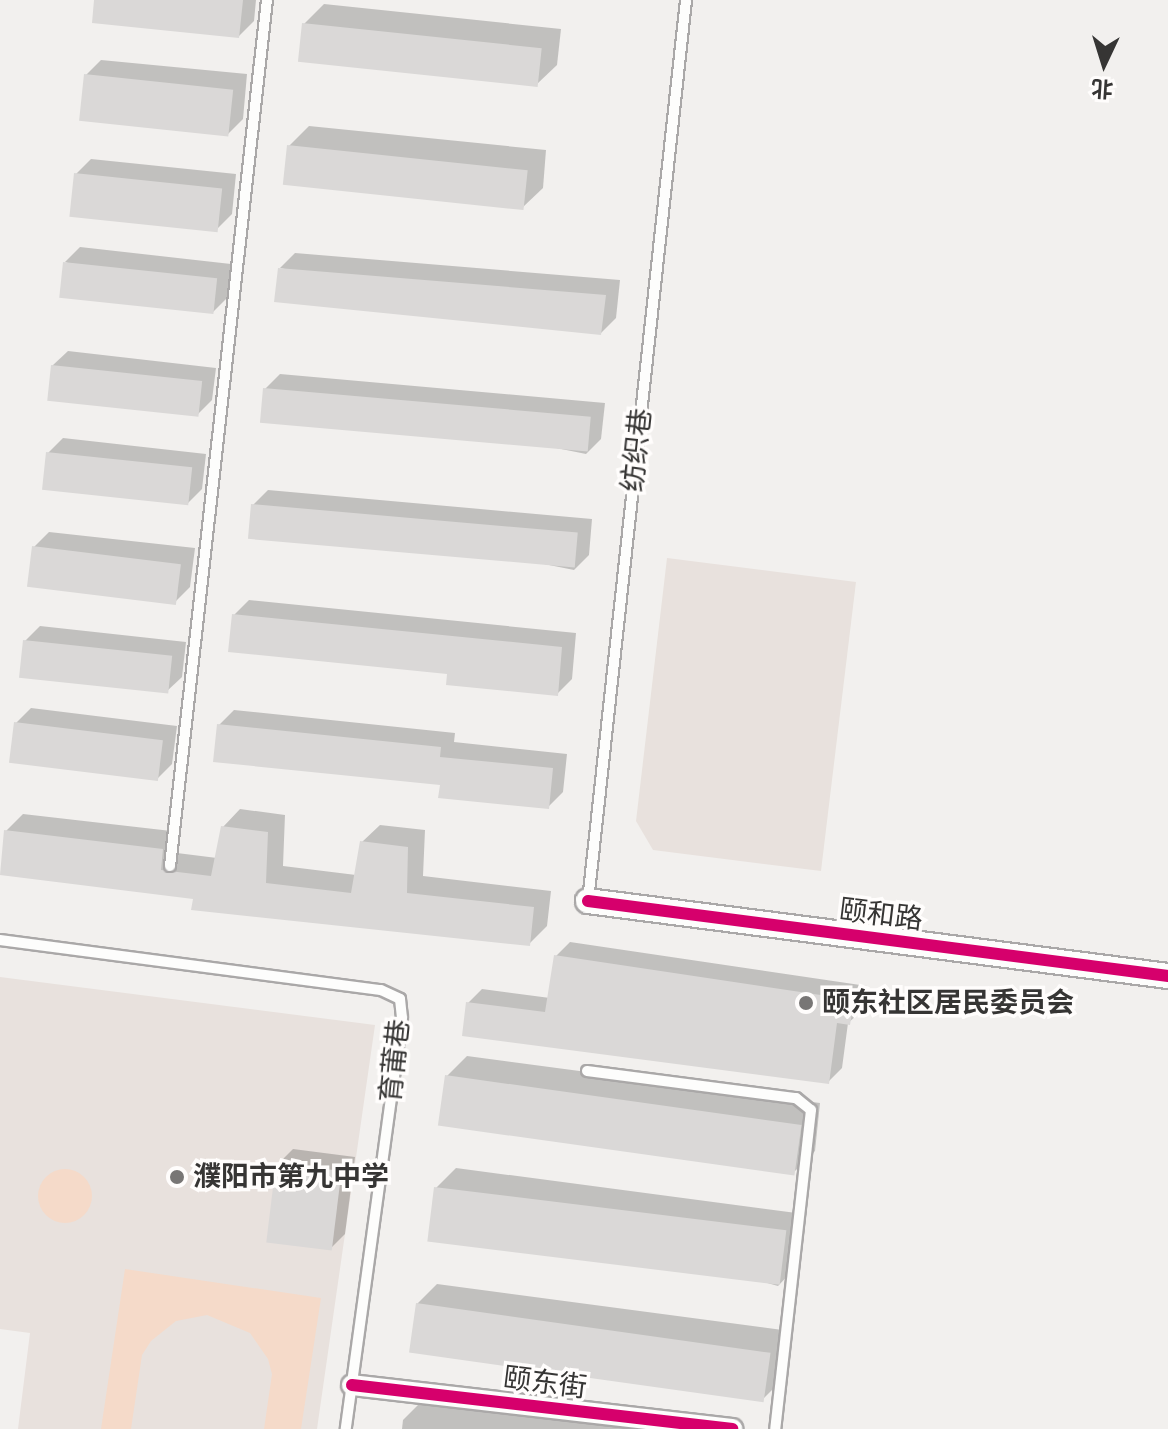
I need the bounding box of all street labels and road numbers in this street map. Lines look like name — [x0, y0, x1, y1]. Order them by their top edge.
street label: 纺织巷 — [616, 406, 658, 494]
street label: 颐和路 — [837, 893, 925, 937]
street label: 育莆巷 — [374, 1017, 416, 1105]
street label: 颐东街 — [501, 1361, 589, 1405]

